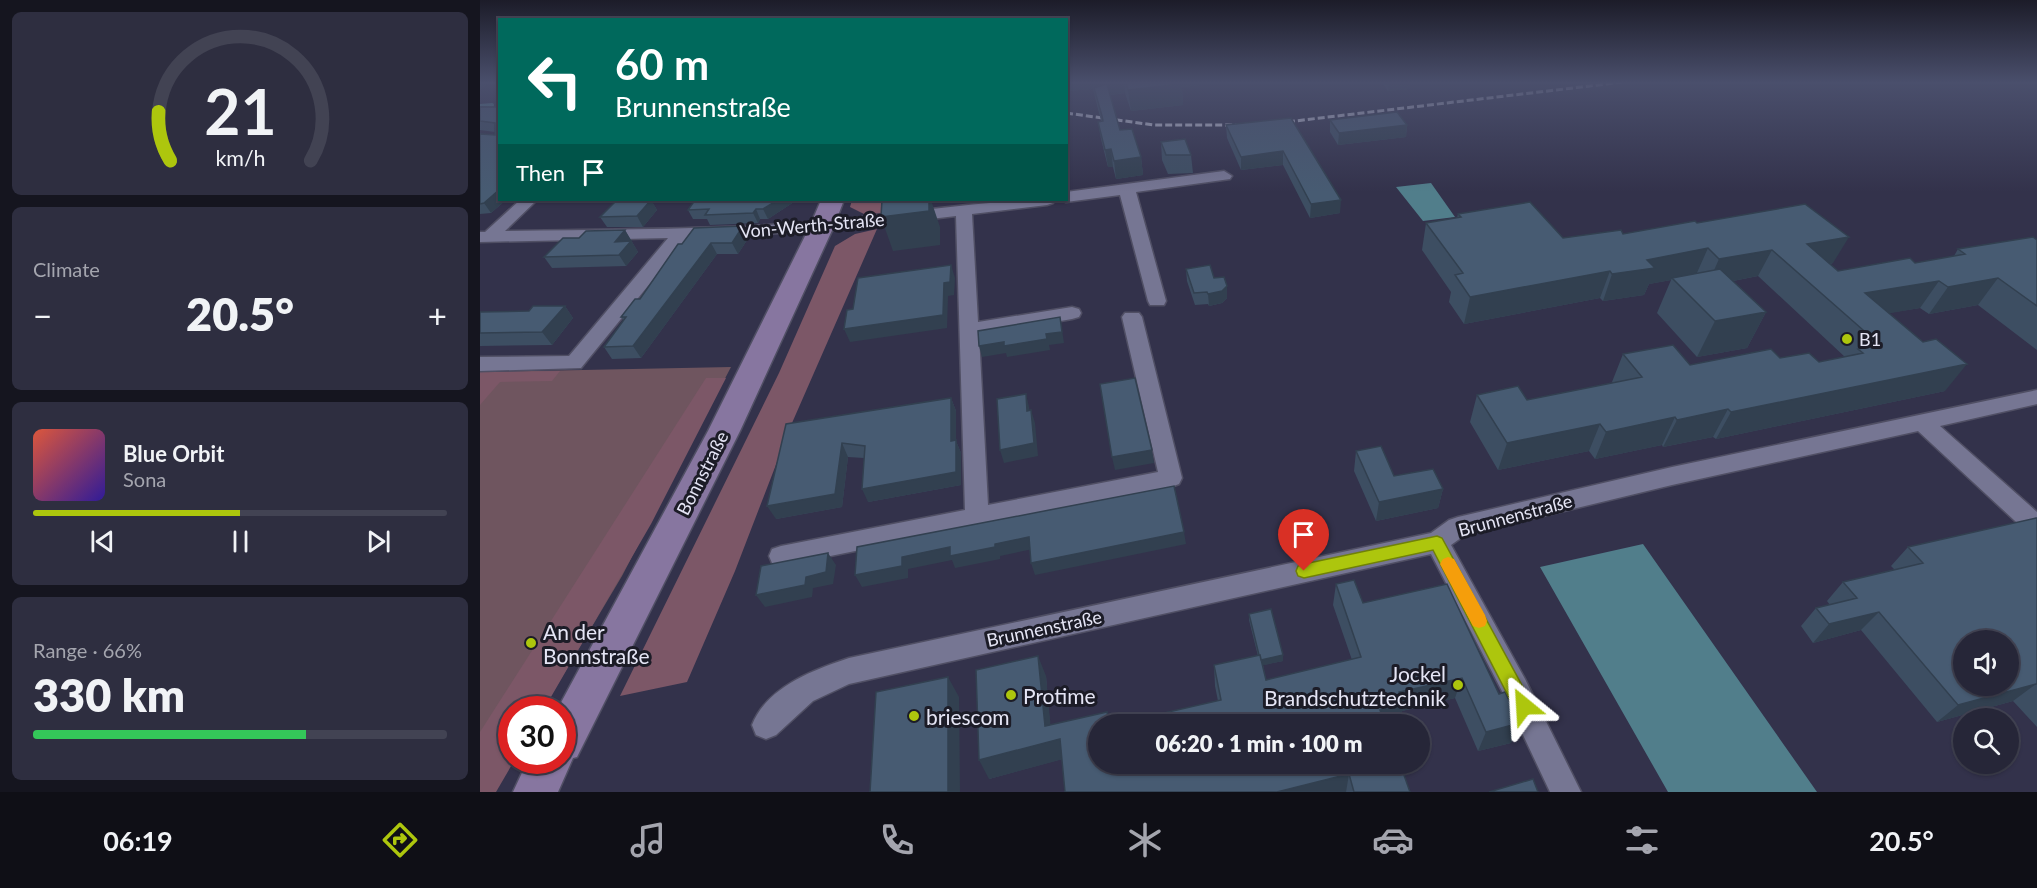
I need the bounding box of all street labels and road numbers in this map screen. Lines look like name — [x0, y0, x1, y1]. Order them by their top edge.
street label: Von-Werth-Straße — [739, 208, 885, 242]
street label: Bonnstraße — [671, 427, 733, 519]
street label: Brunnenstraße — [1456, 489, 1574, 541]
street label: Brunnenstraße — [984, 605, 1104, 651]

